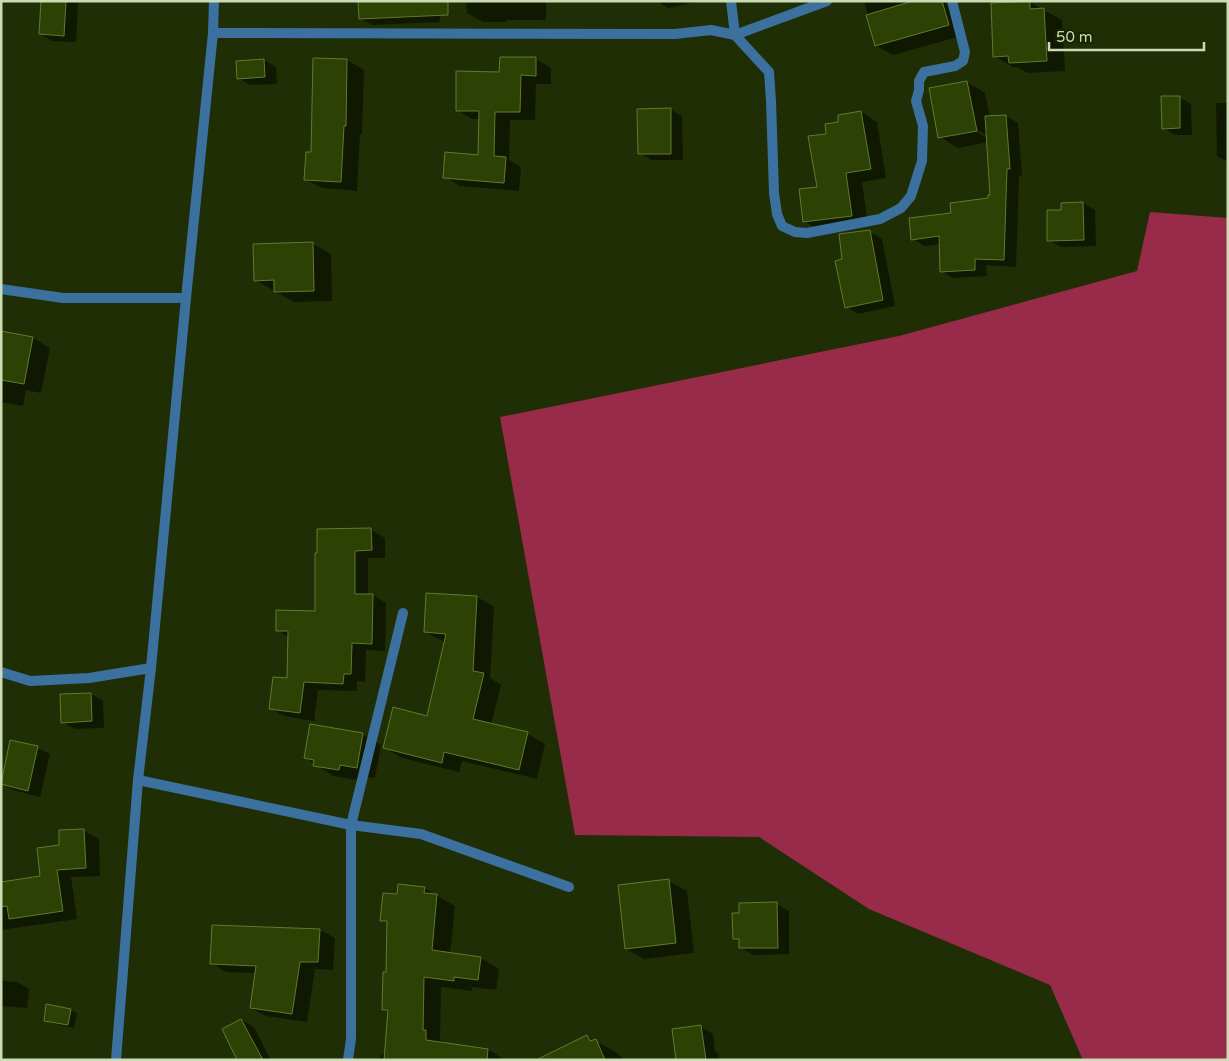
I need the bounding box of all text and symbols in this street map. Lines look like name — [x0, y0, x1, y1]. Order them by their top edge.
scale bar — [1049, 20, 1204, 52]
text: 50 m — [1056, 28, 1093, 46]

